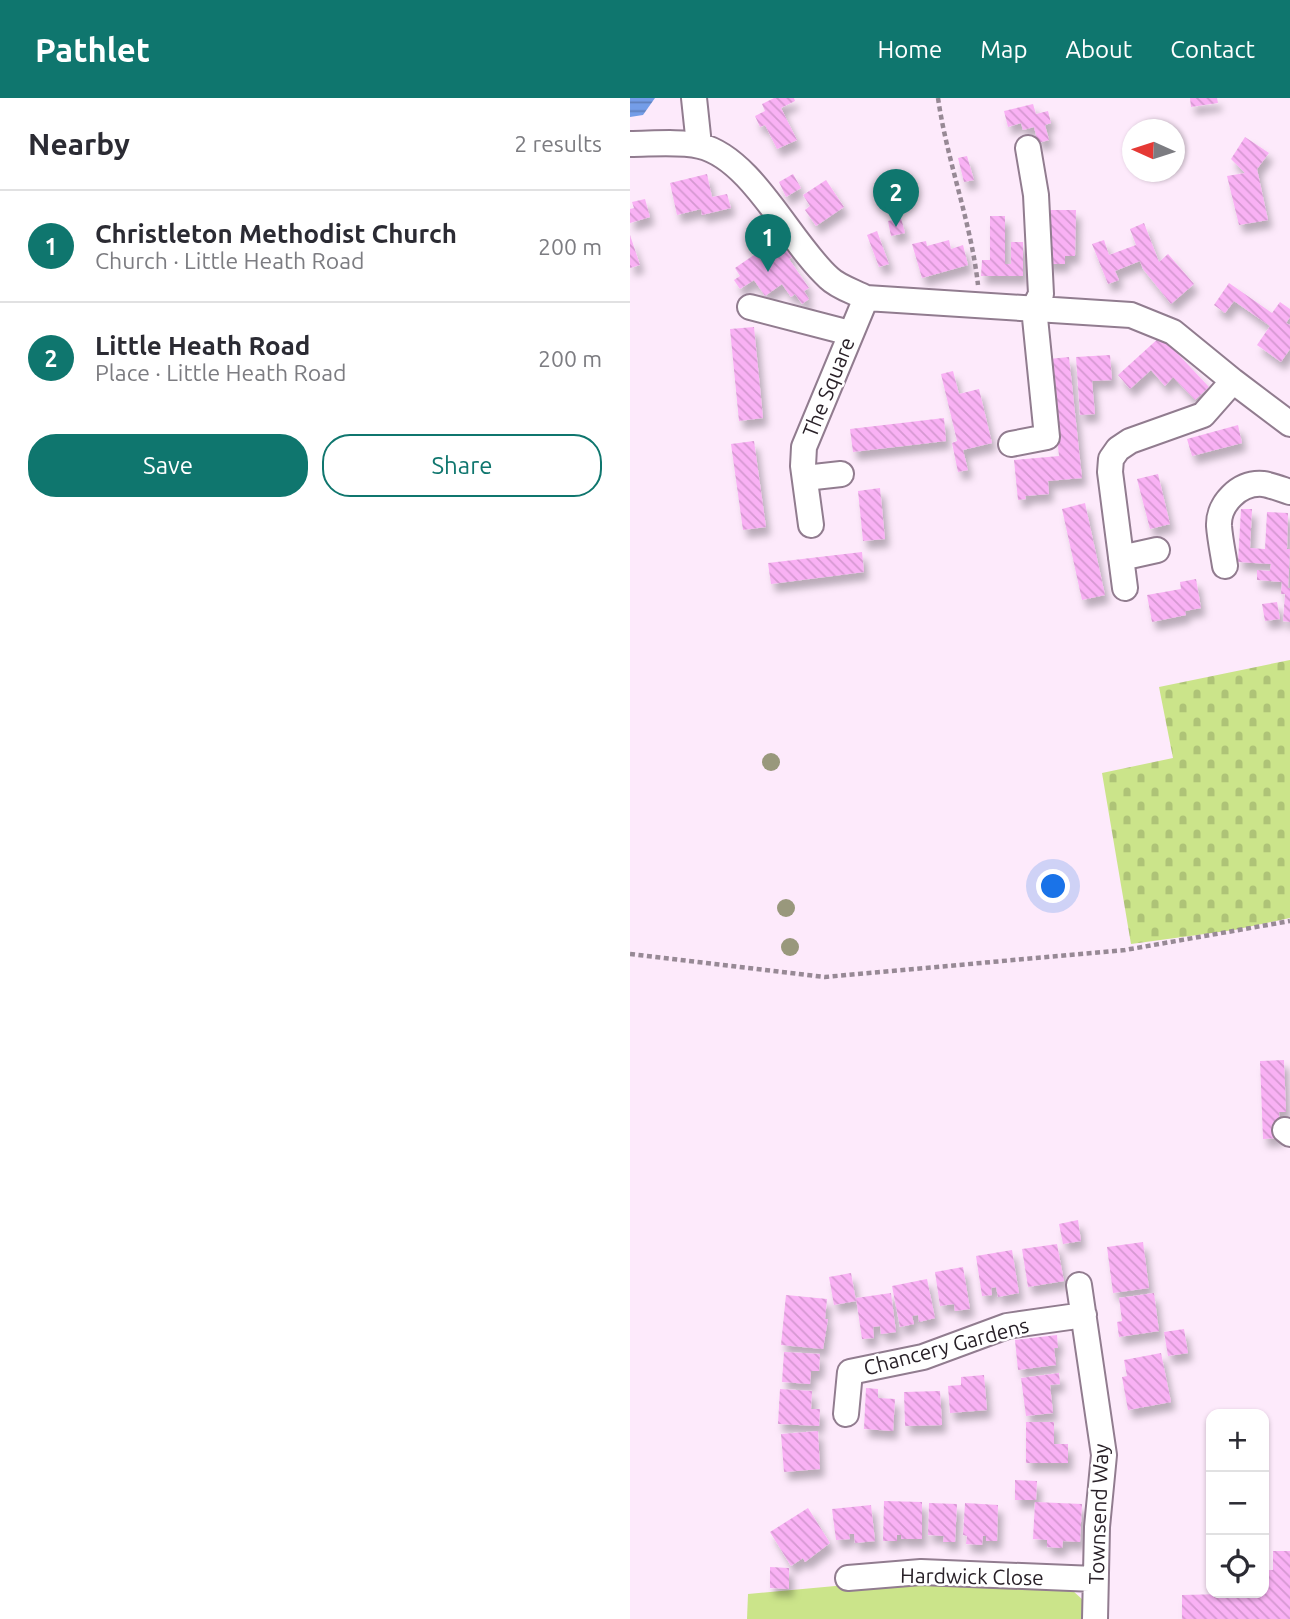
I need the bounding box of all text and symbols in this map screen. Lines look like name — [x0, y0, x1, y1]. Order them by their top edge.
text: Pathlet — [35, 31, 150, 68]
text: Home — [877, 36, 942, 63]
text: Map — [980, 36, 1027, 63]
text: About — [1065, 36, 1132, 63]
text: Contact — [1170, 36, 1255, 63]
north arrow — [1122, 119, 1185, 182]
text: Nearby — [28, 127, 130, 161]
text: 2 results — [514, 131, 602, 156]
pin: 2 — [873, 169, 919, 227]
pin: 1 — [745, 214, 791, 272]
text: Christleton Methodist Church — [95, 219, 457, 248]
text: 1 — [45, 234, 57, 259]
text: 200 m — [538, 234, 602, 259]
text: Church · Little Heath Road — [95, 248, 364, 273]
text: Little Heath Road — [95, 331, 310, 360]
street label: The Square — [797, 334, 859, 440]
text: 2 — [45, 346, 57, 371]
text: 200 m — [538, 346, 602, 371]
text: Place · Little Heath Road — [95, 360, 347, 385]
button: Save — [28, 434, 308, 497]
button: Share — [322, 434, 602, 497]
your location — [1036, 869, 1070, 903]
street label: Chancery Gardens — [861, 1312, 1031, 1380]
map controls — [1206, 1409, 1269, 1598]
button: + — [1206, 1409, 1269, 1472]
street label: Townsend Way — [1084, 1443, 1112, 1585]
button: − — [1206, 1472, 1269, 1535]
button: locate — [1206, 1535, 1269, 1598]
street label: Hardwick Close — [900, 1563, 1044, 1589]

